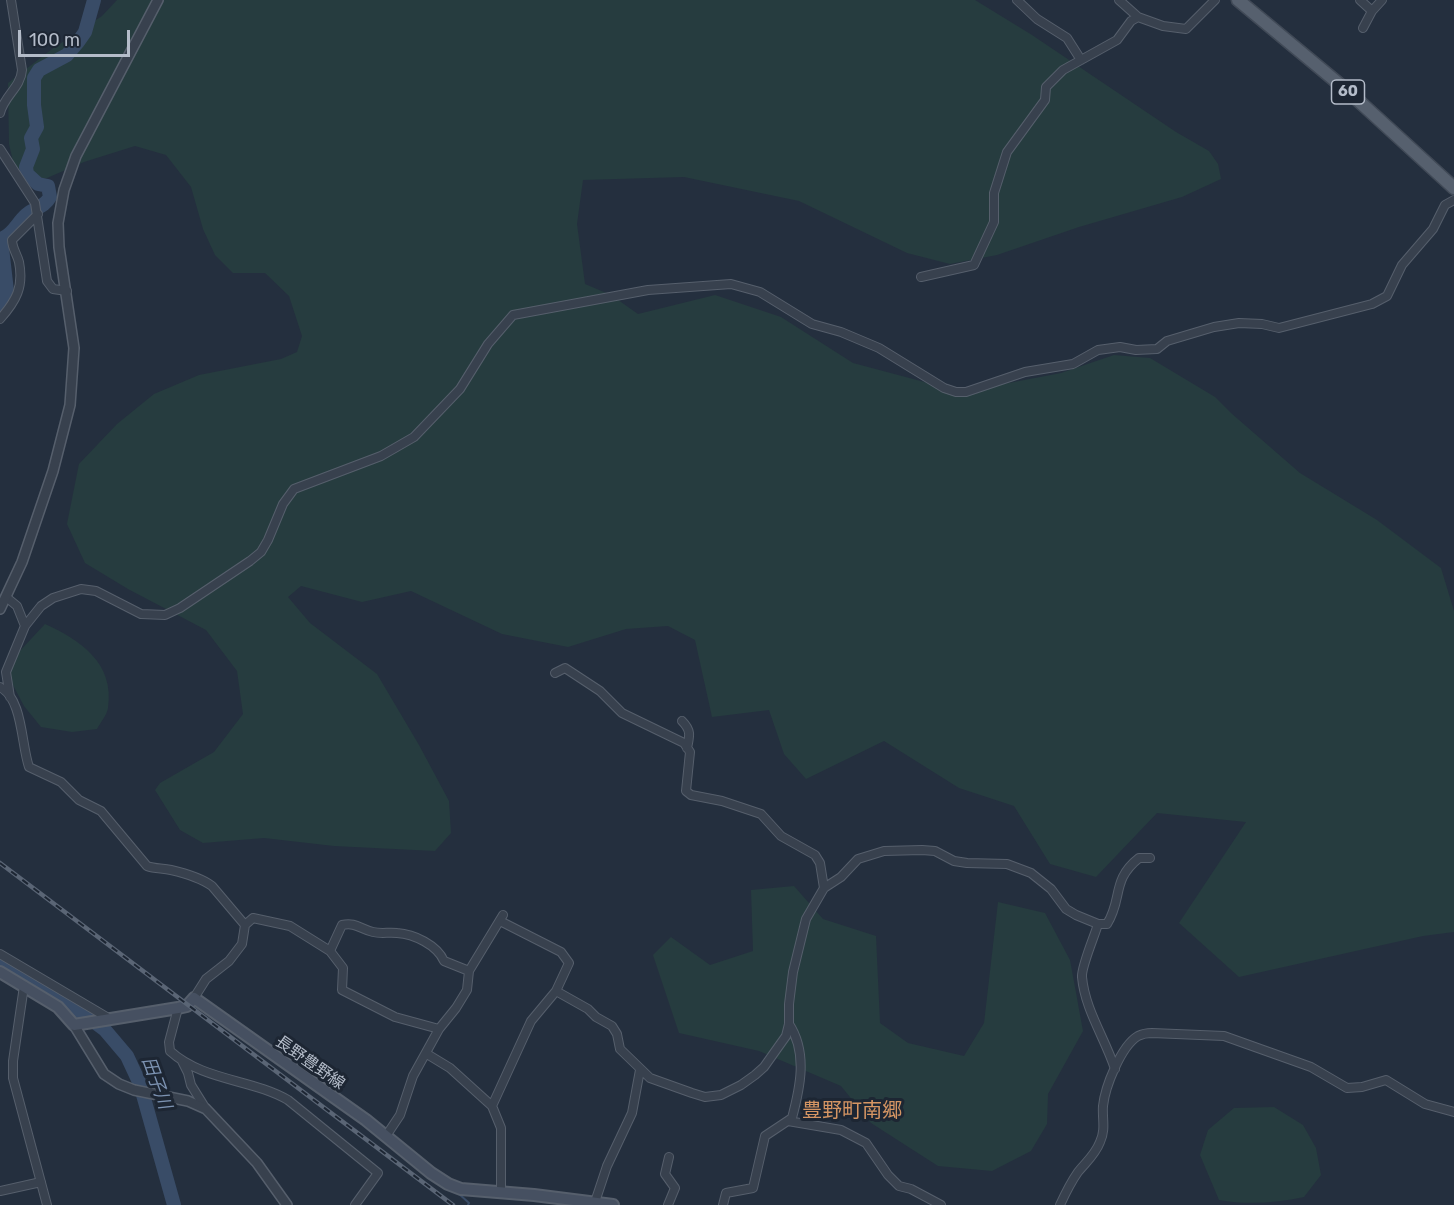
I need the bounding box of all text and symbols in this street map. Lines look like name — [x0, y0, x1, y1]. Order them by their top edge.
scale bar — [21, 18, 134, 56]
text: 100 m — [29, 29, 80, 51]
road number: 60 — [1332, 80, 1364, 104]
street label: 長野豊野線 — [272, 1032, 348, 1094]
water label: 田子川 — [137, 1054, 175, 1112]
district label: 豊野町南郷 — [802, 1099, 902, 1123]

